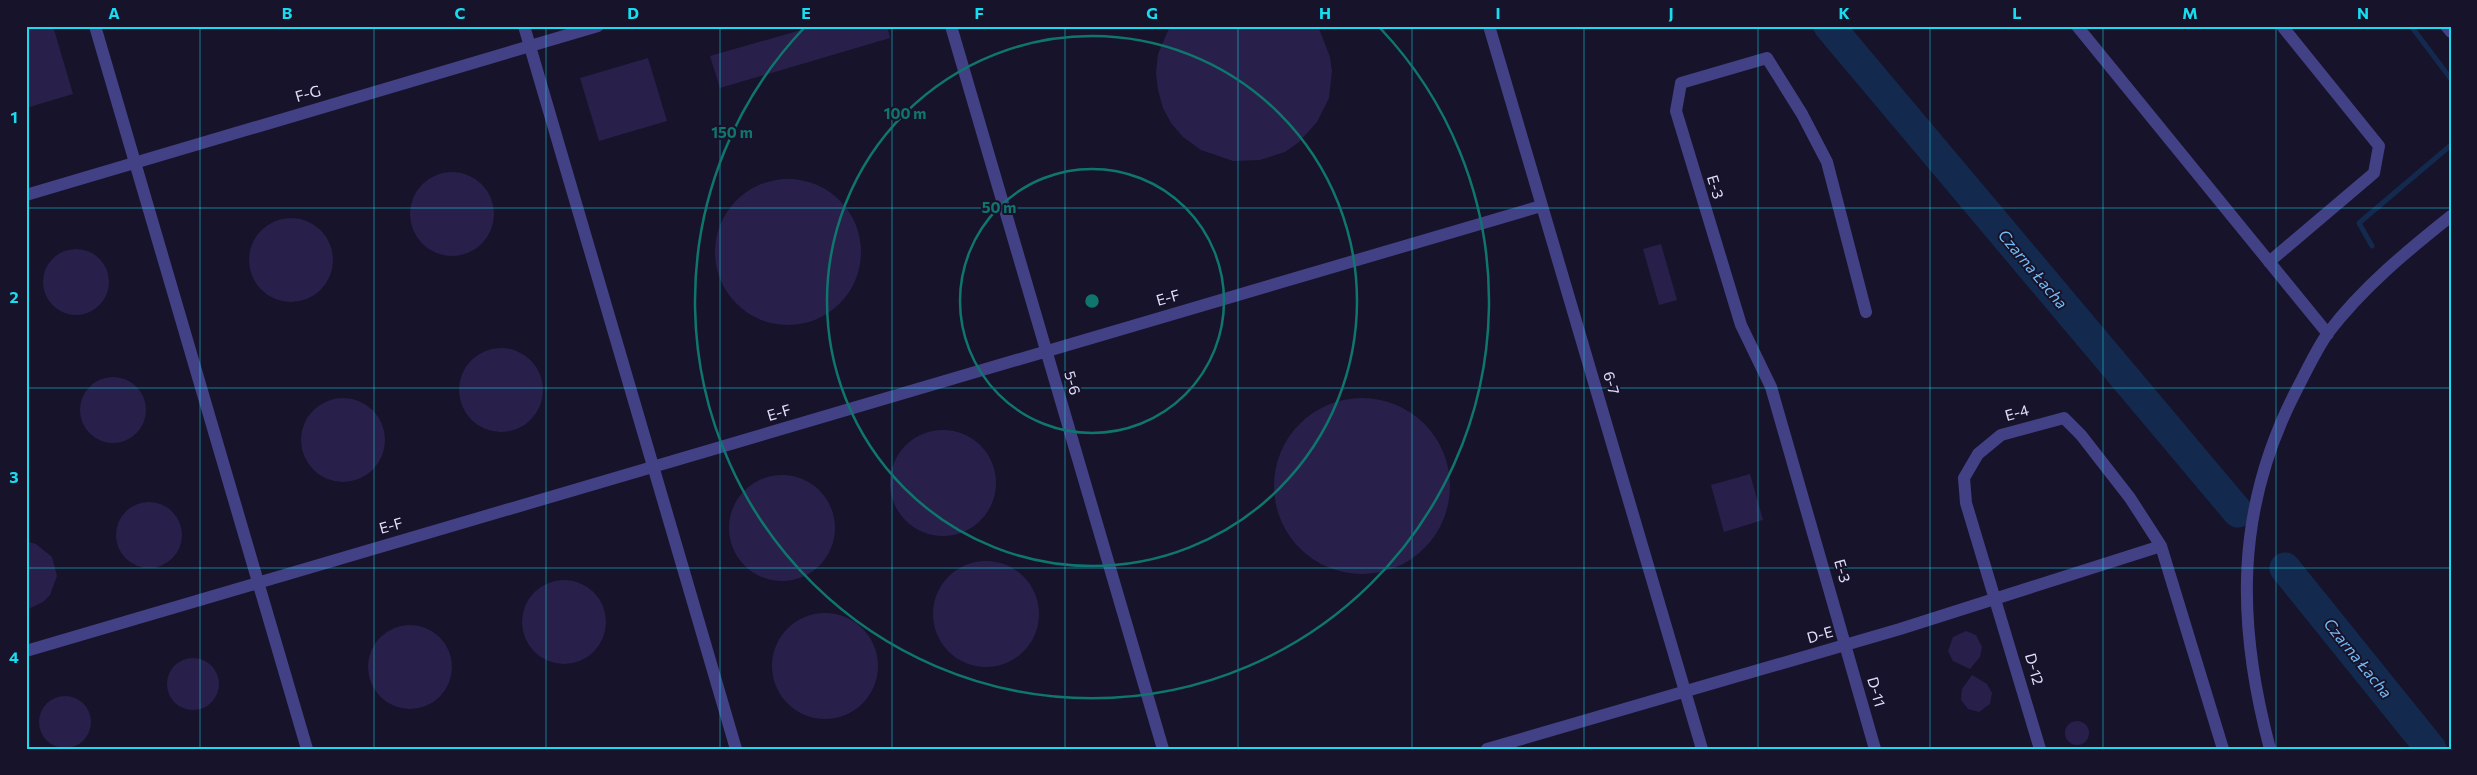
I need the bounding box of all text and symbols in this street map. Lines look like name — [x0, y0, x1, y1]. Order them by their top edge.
text: A — [108, 3, 120, 22]
text: B — [282, 3, 293, 22]
text: C — [455, 3, 466, 22]
text: D — [627, 3, 639, 22]
text: E — [801, 3, 811, 22]
text: F — [974, 3, 984, 22]
text: G — [1146, 3, 1158, 22]
text: H — [1319, 3, 1331, 22]
text: I — [1495, 3, 1501, 22]
text: J — [1668, 3, 1674, 22]
text: K — [1838, 3, 1850, 22]
text: L — [2012, 3, 2022, 22]
text: M — [2182, 3, 2198, 22]
text: N — [2357, 3, 2369, 22]
street label: F-G — [293, 81, 323, 105]
text: 100 m — [884, 104, 926, 122]
text: 1 — [10, 107, 18, 126]
text: 150 m — [711, 123, 753, 141]
street label: E-3 — [1704, 173, 1728, 201]
text: 50 m — [982, 198, 1016, 216]
water label: Czarna Łacha — [1995, 225, 2072, 312]
street label: E-F — [1154, 285, 1182, 309]
text: 2 — [9, 287, 19, 306]
centre of rings — [1083, 292, 1101, 310]
street label: 5-6 — [1061, 369, 1085, 397]
street label: 6-7 — [1600, 369, 1624, 397]
street label: E-F — [765, 400, 793, 424]
street label: E-4 — [2003, 400, 2031, 424]
text: 3 — [9, 467, 19, 486]
street label: E-F — [377, 513, 405, 537]
street label: E-3 — [1831, 557, 1855, 585]
water label: Czarna Łacha — [2320, 614, 2396, 702]
street label: D-E — [1805, 622, 1835, 646]
text: 4 — [9, 647, 19, 666]
street label: D-12 — [2022, 651, 2048, 687]
street label: D-11 — [1864, 675, 1890, 709]

